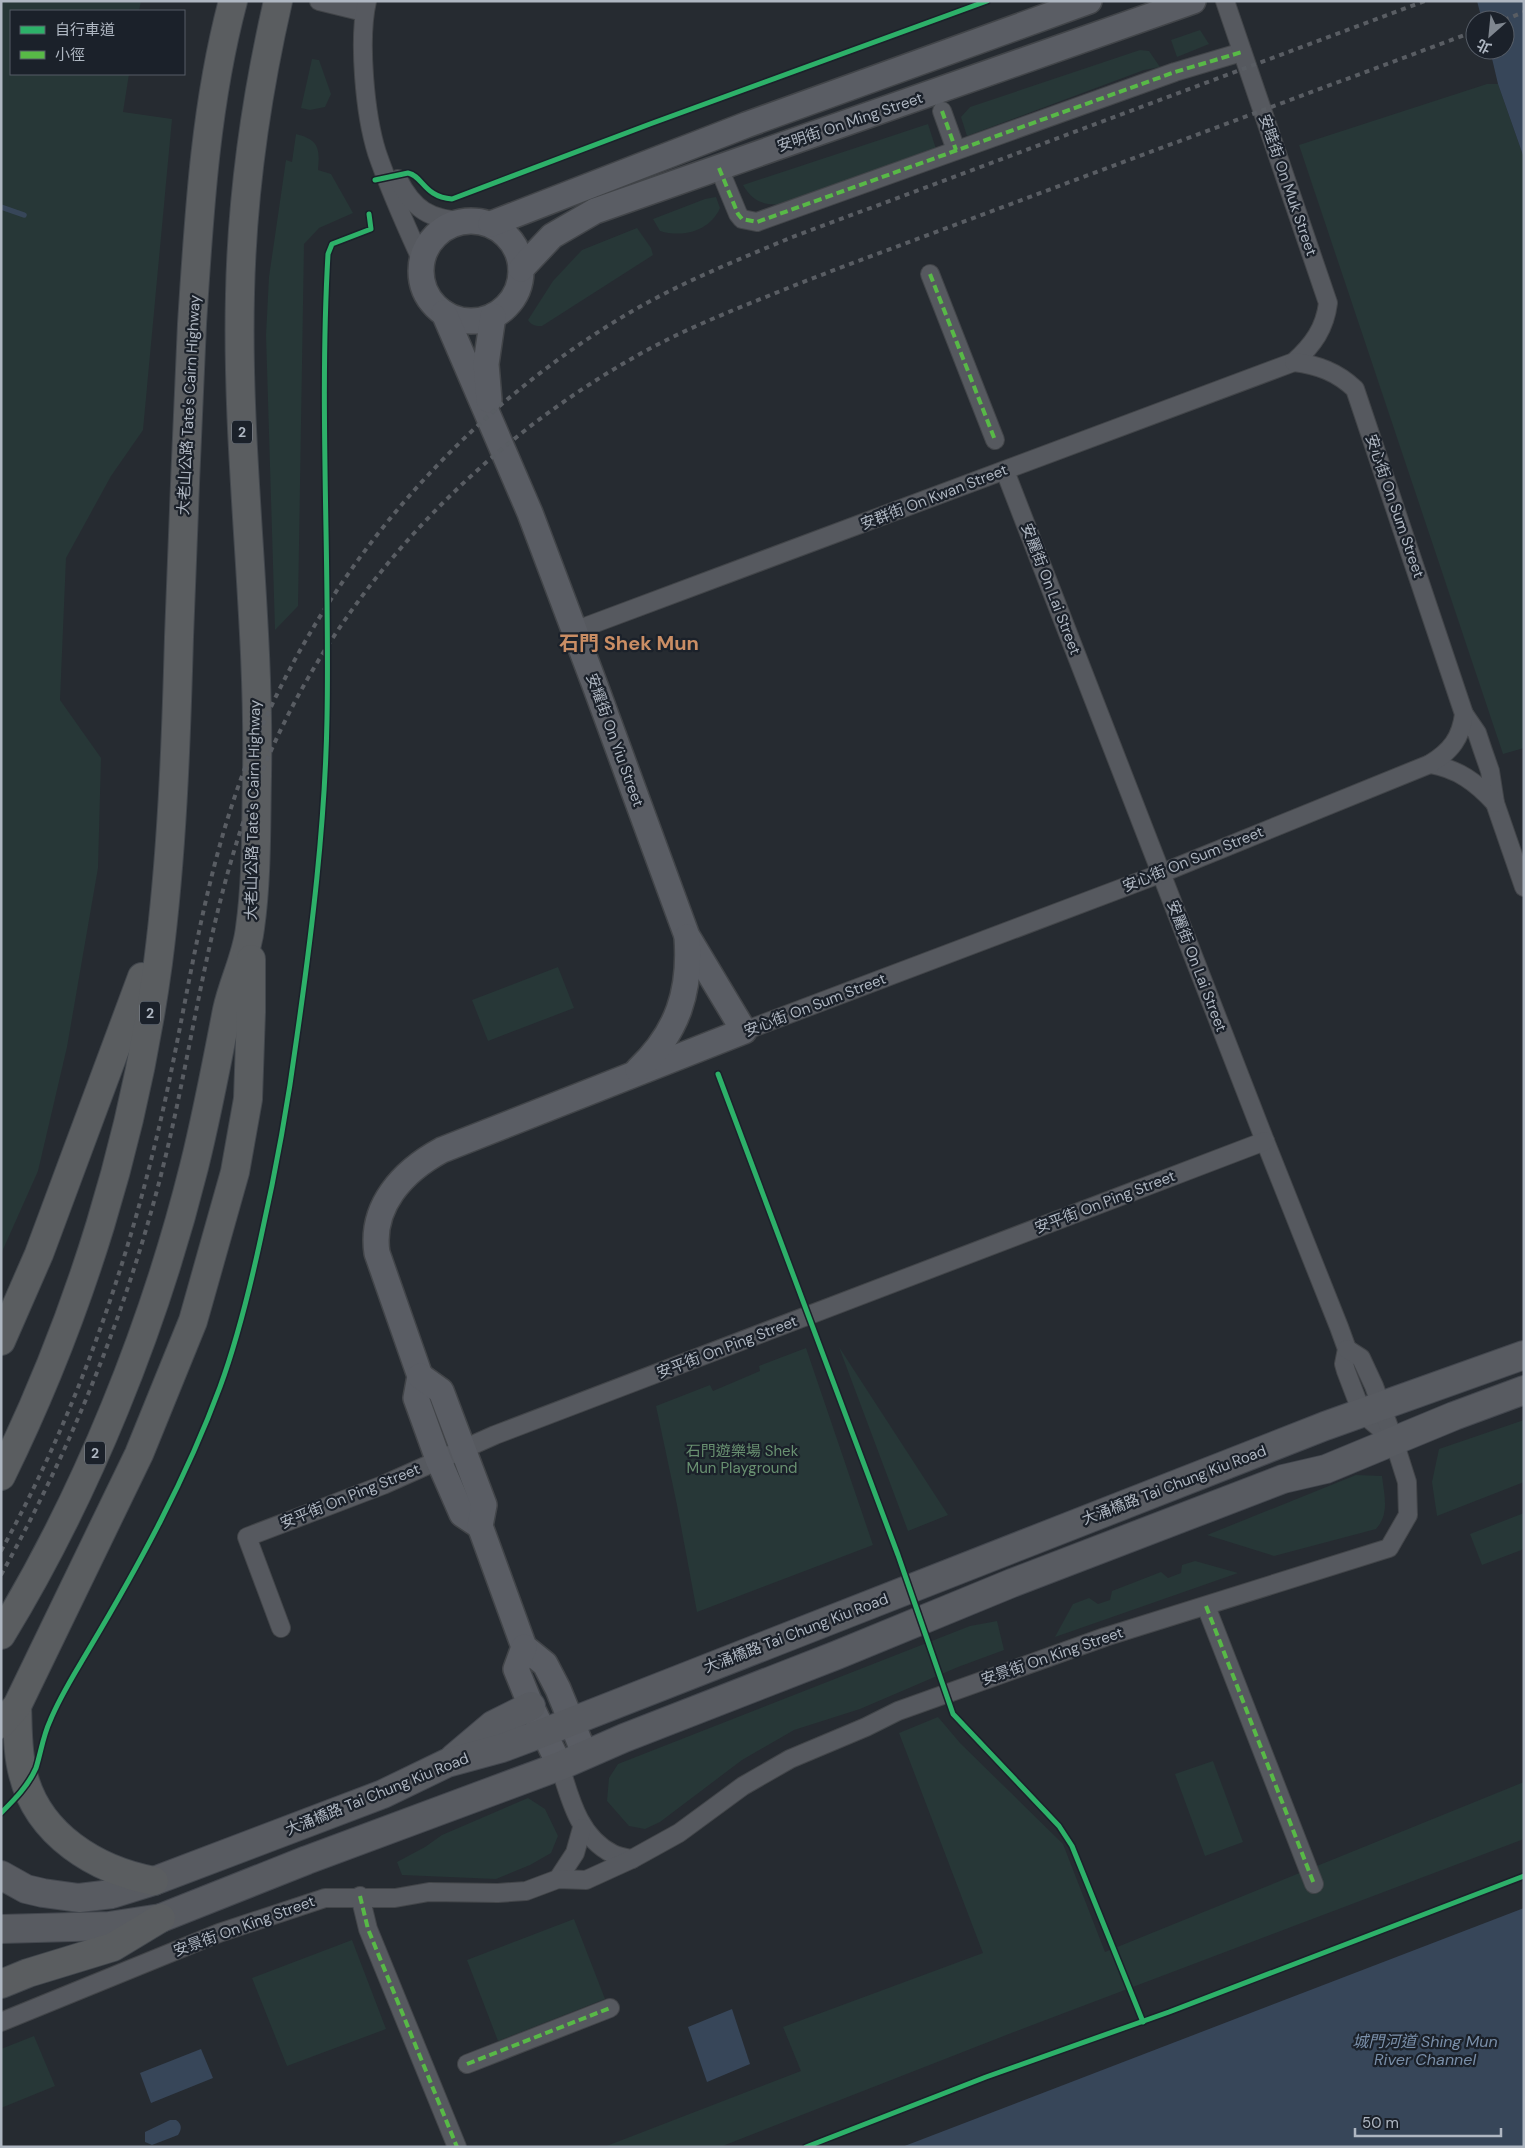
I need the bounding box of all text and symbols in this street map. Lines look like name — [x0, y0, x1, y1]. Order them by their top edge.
legend — [10, 10, 185, 75]
north arrow — [1465, 10, 1515, 60]
text: 自行車道 — [55, 20, 115, 40]
text: 北 — [1474, 35, 1494, 58]
text: 小徑 — [55, 45, 85, 65]
street label: 安明街 On Ming Street — [774, 88, 926, 156]
street label: 安睦街 On Muk Street — [1254, 112, 1322, 259]
street label: 大老山公路 Tate's Cairn Highway — [173, 294, 205, 516]
road number: 2 — [232, 421, 252, 444]
street label: 安心街 On Sum Street — [1361, 432, 1429, 580]
street label: 安群街 On Kwan Street — [858, 460, 1010, 534]
street label: 安麗街 On Lai Street — [1017, 520, 1085, 658]
district label: 石門 Shek Mun — [559, 630, 699, 656]
street label: 安耀街 On Yiu Street — [582, 671, 648, 810]
street label: 大老山公路 Tate's Cairn Highway — [241, 699, 265, 920]
street label: 安心街 On Sum Street — [1120, 822, 1267, 896]
street label: 安麗街 On Lai Street — [1163, 897, 1231, 1035]
street label: 安心街 On Sum Street — [741, 969, 889, 1041]
road number: 2 — [140, 1001, 160, 1024]
street label: 安平街 On Ping Street — [1032, 1166, 1178, 1238]
street label: 安平街 On Ping Street — [654, 1311, 800, 1383]
park label: 石門遊樂場 Shek Mun Playground — [686, 1441, 799, 1478]
street label: 大涌橋路 Tai Chung Kiu Road — [1079, 1441, 1269, 1529]
road number: 2 — [85, 1442, 105, 1465]
street label: 安平街 On Ping Street — [277, 1459, 423, 1533]
street label: 大涌橋路 Tai Chung Kiu Road — [701, 1589, 891, 1677]
street label: 安景街 On King Street — [978, 1622, 1126, 1690]
street label: 大涌橋路 Tai Chung Kiu Road — [282, 1748, 472, 1840]
street label: 安景街 On King Street — [171, 1891, 318, 1961]
water label: 城門河道 Shing Mun River Channel — [1352, 2031, 1498, 2070]
scale bar — [1355, 2106, 1501, 2138]
text: 50 m — [1362, 2113, 1399, 2133]

